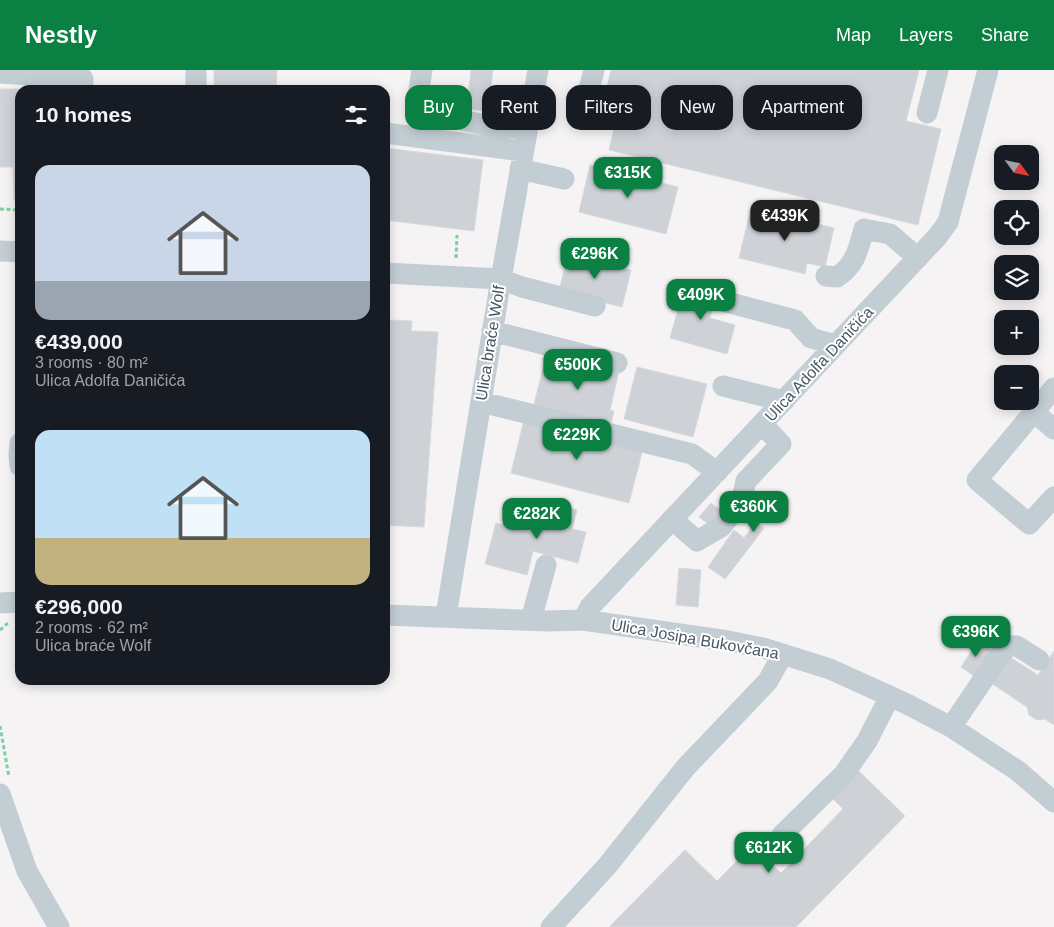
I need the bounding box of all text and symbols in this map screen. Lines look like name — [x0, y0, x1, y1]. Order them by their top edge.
text: Nestly — [25, 21, 97, 48]
text: Map — [836, 25, 871, 45]
text: Layers — [899, 25, 953, 45]
text: Share — [981, 25, 1029, 45]
chip: Buy — [405, 85, 472, 130]
chip: Rent — [482, 85, 556, 130]
chip: Filters — [566, 85, 651, 130]
chip: New — [661, 85, 733, 130]
chip: Apartment — [743, 85, 862, 130]
icon: filters — [342, 101, 370, 129]
text: 10 homes — [35, 103, 132, 126]
north arrow — [994, 145, 1039, 190]
map controls — [994, 145, 1039, 410]
pin: €315K — [593, 156, 663, 199]
text: €315K — [604, 164, 652, 181]
icon: home — [158, 198, 248, 288]
pin: €439K — [750, 200, 820, 242]
button: locate — [994, 200, 1039, 245]
text: €439K — [761, 207, 809, 224]
pin: €296K — [560, 238, 630, 280]
text: €296K — [571, 245, 619, 262]
button: layers — [994, 255, 1039, 300]
pin: €409K — [666, 278, 736, 321]
street label: Ulica braće Wolf — [473, 284, 508, 402]
text: €409K — [677, 286, 725, 303]
street label: Ulica Adolfa Daničića — [762, 303, 877, 425]
button: + — [994, 310, 1039, 355]
text: €439,000 — [35, 330, 123, 353]
pin: €500K — [543, 348, 613, 391]
text: 3 rooms · 80 m² — [35, 354, 148, 371]
text: €500K — [554, 356, 602, 373]
button: − — [994, 365, 1039, 410]
text: Ulica Adolfa Daničića — [35, 372, 185, 389]
pin: €229K — [542, 418, 612, 461]
text: €229K — [553, 426, 601, 443]
icon: home — [158, 463, 248, 553]
pin: €360K — [719, 490, 789, 533]
pin: €282K — [502, 498, 572, 540]
text: €360K — [730, 498, 778, 515]
text: €282K — [513, 505, 561, 522]
text: €296,000 — [35, 595, 123, 618]
street label: Ulica Josipa Bukovčana — [610, 616, 780, 662]
pin: €396K — [941, 616, 1011, 658]
text: 2 rooms · 62 m² — [35, 619, 148, 636]
text: €396K — [952, 623, 1000, 640]
text: Ulica braće Wolf — [35, 637, 151, 654]
pin: €612K — [734, 832, 804, 874]
text: €612K — [745, 839, 793, 856]

